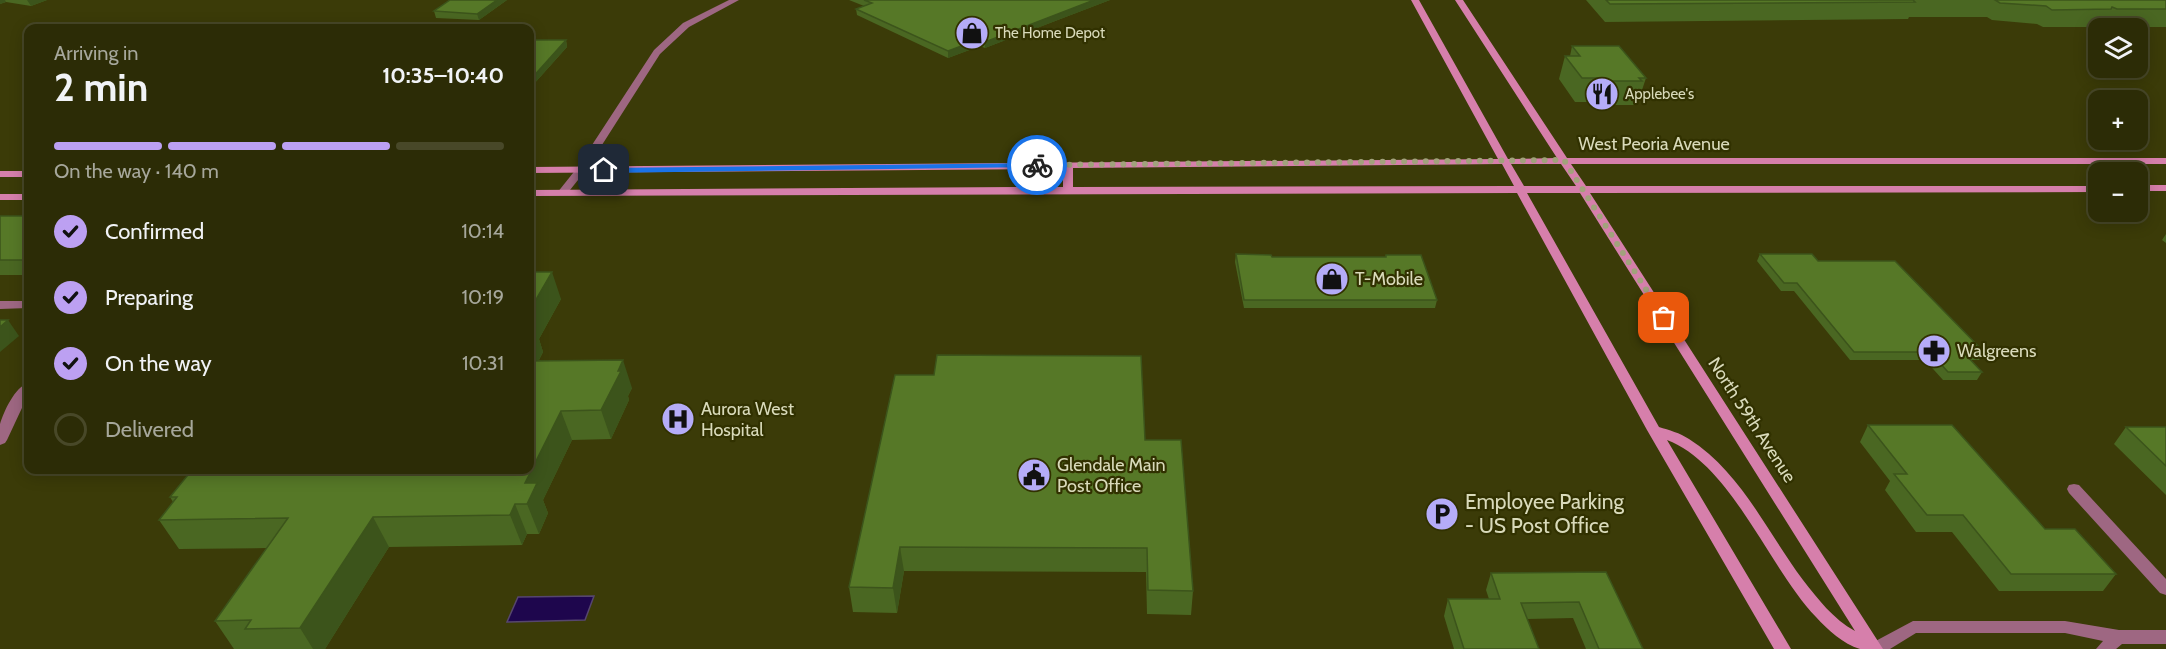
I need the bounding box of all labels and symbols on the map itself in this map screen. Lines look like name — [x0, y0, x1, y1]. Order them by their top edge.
shop icon: The Home Depot — [954, 15, 990, 51]
place label: The Home Depot — [995, 24, 1105, 42]
restaurant icon: Applebee's — [1584, 76, 1620, 112]
place label: Applebee's — [1625, 85, 1694, 103]
street label: West Peoria Avenue — [1578, 133, 1730, 155]
courier — [1007, 135, 1067, 195]
pin — [578, 144, 629, 195]
shop icon: T-Mobile — [1314, 261, 1350, 297]
place label: T-Mobile — [1355, 268, 1423, 290]
pin — [1638, 292, 1689, 343]
pharmacy icon: Walgreens — [1916, 333, 1952, 369]
place label: Walgreens — [1957, 340, 2037, 362]
street label: North 59th Avenue — [1703, 353, 1801, 487]
place label: Aurora West Hospital — [701, 398, 794, 441]
hospital icon: Aurora West Hospital — [660, 401, 696, 437]
place label: Glendale Main Post Office — [1057, 454, 1166, 497]
public building icon: Glendale Main Post Office — [1016, 457, 1052, 493]
place label: Employee Parking - US Post Office — [1465, 489, 1624, 538]
parking icon: Employee Parking - US Post Office — [1424, 496, 1460, 532]

